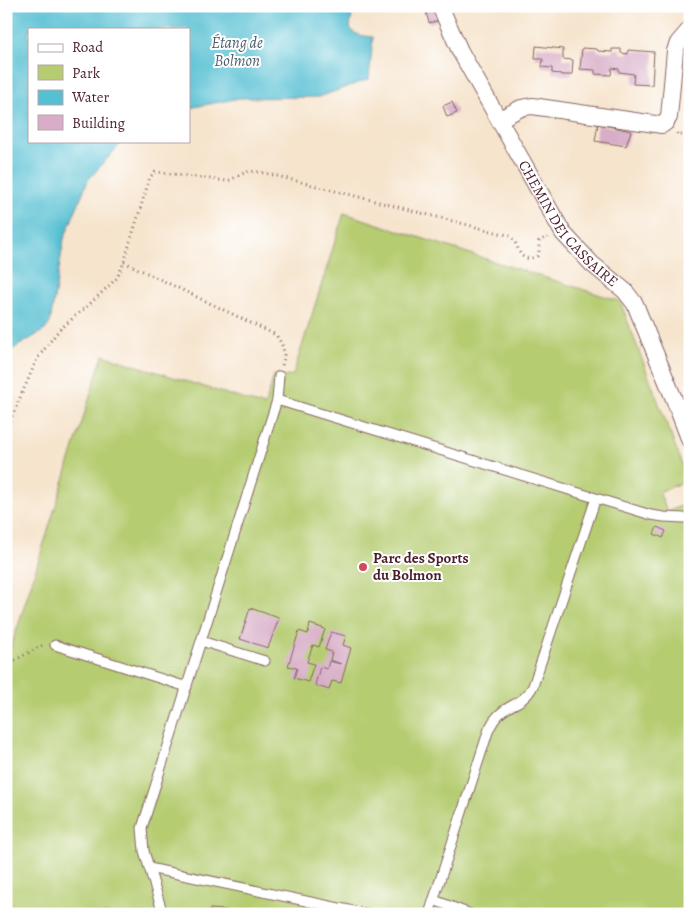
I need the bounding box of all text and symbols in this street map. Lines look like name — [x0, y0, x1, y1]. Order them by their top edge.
legend — [28, 28, 190, 142]
water label: Étang de Bolmon — [211, 32, 263, 72]
text: Road — [72, 37, 104, 57]
text: Park — [72, 63, 101, 83]
text: Water — [71, 87, 109, 107]
text: Building — [72, 113, 125, 133]
street label: CHEMIN DEI CASSAIRE — [514, 157, 622, 291]
place label: Parc des Sports du Bolmon — [373, 548, 469, 585]
marker: Parc des Sports du Bolmon — [357, 561, 369, 573]

